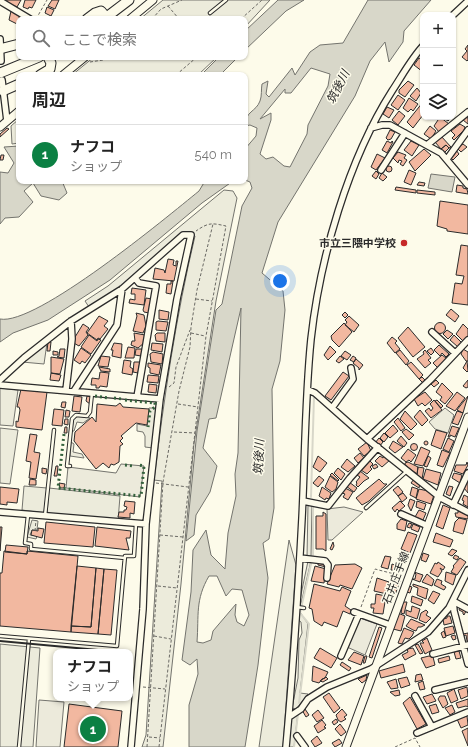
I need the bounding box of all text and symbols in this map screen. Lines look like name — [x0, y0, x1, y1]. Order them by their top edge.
map controls — [420, 12, 456, 120]
button: + — [420, 12, 456, 48]
search box — [16, 16, 248, 60]
icon: search — [30, 27, 52, 49]
text: ここで検索 — [62, 31, 137, 49]
button: − — [420, 48, 456, 84]
water label: 筑後川 — [324, 66, 353, 106]
button: layers — [420, 84, 456, 120]
text: 周辺 — [32, 90, 66, 110]
text: ナフコ — [70, 138, 115, 156]
text: 1 — [42, 147, 48, 162]
text: 540 m — [195, 147, 232, 162]
text: ショップ — [70, 159, 122, 174]
place label: 市立三隈中学校 — [319, 237, 396, 250]
marker: 市立三隈中学校 — [399, 238, 409, 248]
your location — [270, 271, 290, 291]
water label: 筑後川 — [251, 437, 267, 475]
street label: 石井庄手線 — [380, 550, 412, 606]
popup — [53, 649, 133, 701]
text: ナフコ — [67, 658, 112, 676]
text: ショップ — [67, 679, 119, 694]
pin: 1 — [80, 714, 106, 744]

